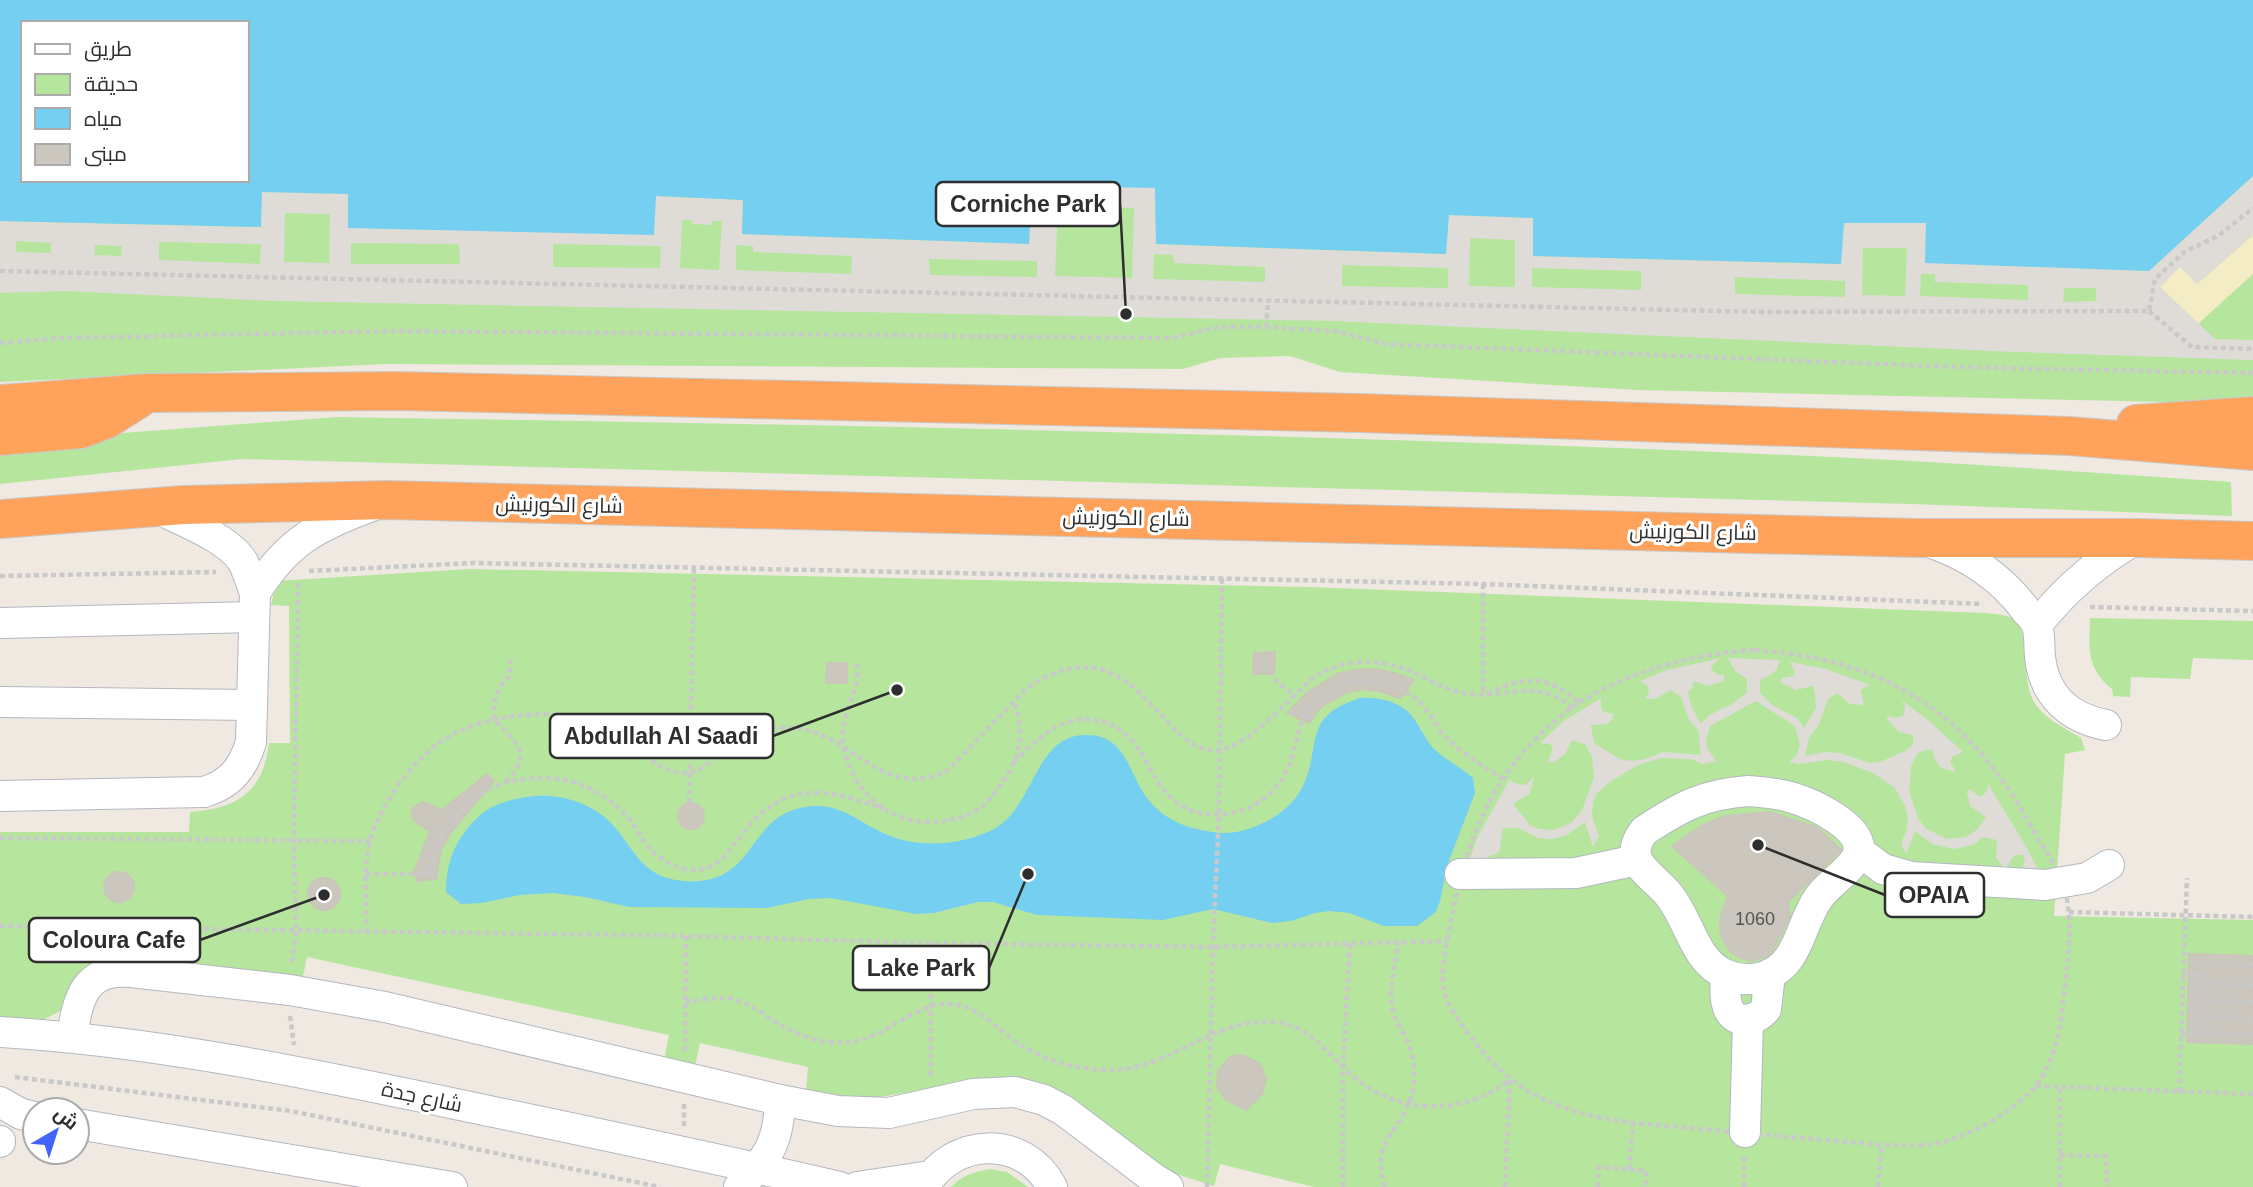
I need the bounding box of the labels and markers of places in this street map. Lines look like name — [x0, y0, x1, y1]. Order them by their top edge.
callout: Corniche Park — [936, 182, 1120, 226]
callout: Abdullah Al Saadi — [550, 714, 773, 758]
callout: OPAIA — [1885, 873, 1984, 917]
callout: Coloura Cafe — [29, 918, 200, 962]
callout: Lake Park — [853, 946, 989, 990]

